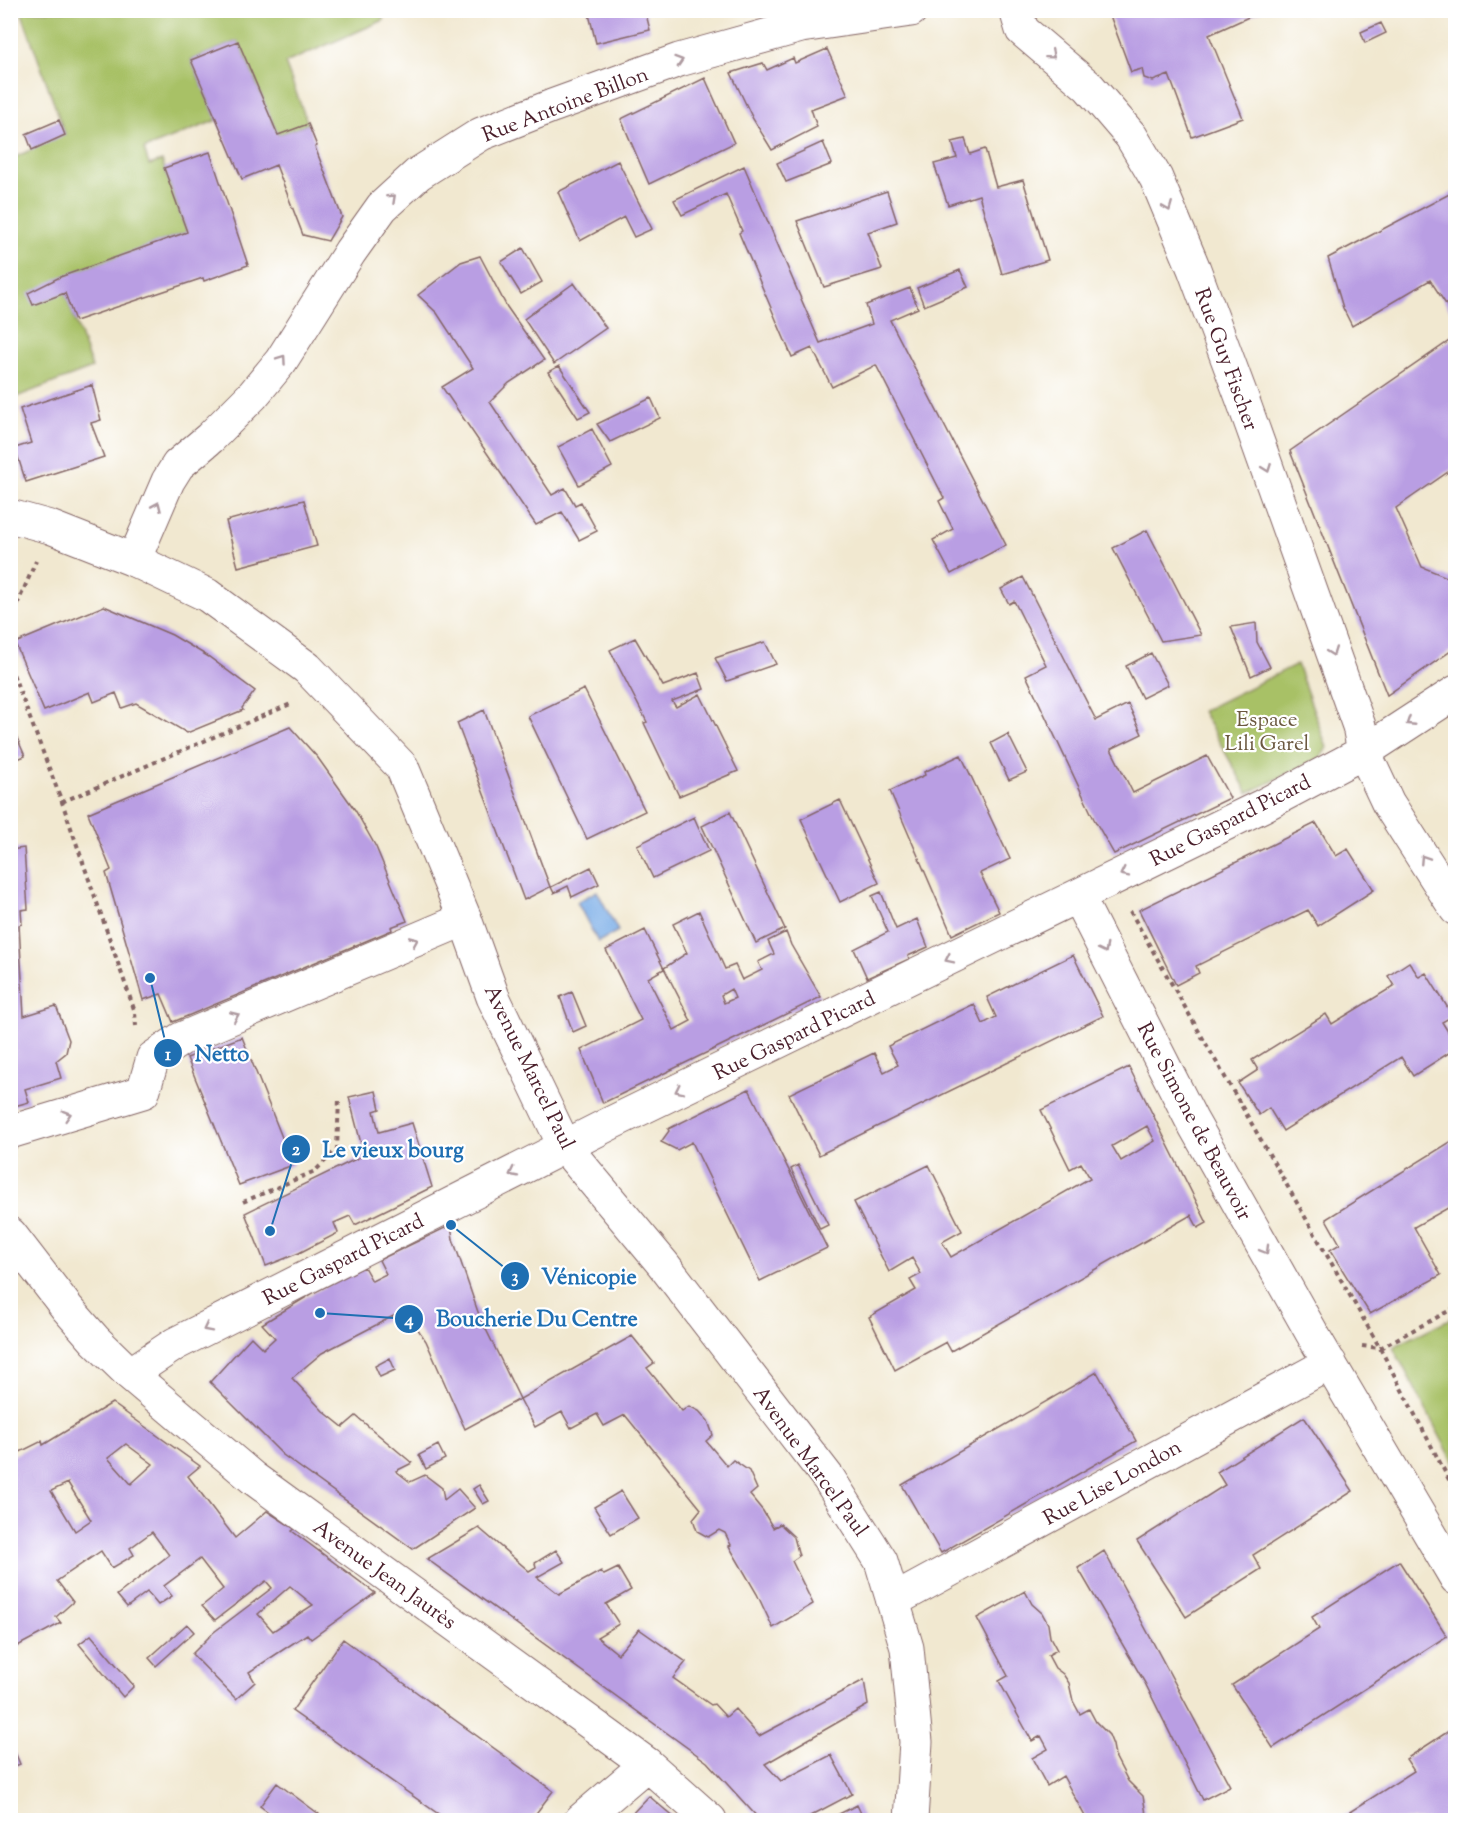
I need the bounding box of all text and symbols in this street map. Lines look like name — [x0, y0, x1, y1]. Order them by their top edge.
one-way arrow — [1044, 48, 1055, 59]
one-way arrow — [673, 55, 684, 68]
street label: Rue Antoine Billon — [478, 60, 653, 151]
one-way arrow — [385, 194, 396, 205]
one-way arrow — [1161, 201, 1173, 212]
street label: Rue Guy Fischer — [1185, 284, 1265, 435]
one-way arrow — [275, 354, 286, 365]
one-way arrow — [1259, 462, 1272, 473]
one-way arrow — [150, 501, 162, 512]
one-way arrow — [1325, 646, 1338, 657]
park label: Espace Lili Garel — [1225, 706, 1310, 760]
one-way arrow — [1406, 715, 1417, 726]
street label: Rue Gaspard Picard — [1145, 768, 1317, 875]
one-way arrow — [1420, 855, 1431, 866]
one-way arrow — [1120, 866, 1131, 877]
one-way arrow — [408, 936, 419, 948]
one-way arrow — [1097, 943, 1109, 954]
one-way arrow — [945, 952, 956, 964]
street label: Avenue Marcel Paul — [475, 981, 581, 1155]
street label: Rue Gaspard Picard — [709, 984, 881, 1089]
one-way arrow — [228, 1012, 239, 1024]
street label: Rue Simone de Beauvoir — [1128, 1018, 1258, 1226]
callout: Netto — [153, 1033, 261, 1073]
text: Netto — [195, 1040, 249, 1072]
text: 1 — [165, 1043, 172, 1069]
one-way arrow — [675, 1083, 686, 1095]
one-way arrow — [61, 1110, 71, 1122]
callout: Le vieux bourg — [281, 1129, 476, 1169]
text: Le vieux bourg — [322, 1136, 464, 1168]
text: 2 — [292, 1138, 301, 1164]
one-way arrow — [508, 1165, 519, 1177]
street label: Rue Gaspard Picard — [258, 1207, 430, 1314]
one-way arrow — [1258, 1244, 1270, 1255]
callout: Vénicopie — [500, 1256, 649, 1296]
text: Vénicopie — [541, 1263, 637, 1295]
text: 3 — [511, 1265, 519, 1291]
callout: Boucherie Du Centre — [394, 1299, 650, 1339]
text: Boucherie Du Centre — [436, 1305, 638, 1337]
text: 4 — [403, 1308, 414, 1334]
one-way arrow — [203, 1321, 214, 1332]
street label: Avenue Marcel Paul — [744, 1381, 874, 1544]
street label: Rue Lise London — [1038, 1433, 1188, 1534]
street label: Avenue Jean Jaurès — [306, 1513, 462, 1638]

